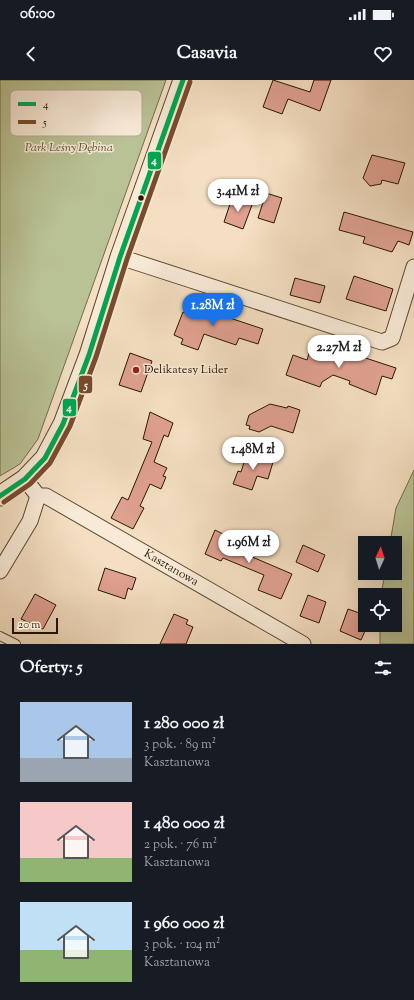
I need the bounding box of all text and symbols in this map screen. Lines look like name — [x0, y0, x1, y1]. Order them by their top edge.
text: 06:00 — [20, 4, 55, 25]
text: Casavia — [177, 41, 237, 67]
icon: back — [20, 43, 42, 65]
icon: heart — [372, 43, 394, 65]
legend — [10, 90, 142, 136]
text: 4 — [43, 97, 49, 113]
text: 5 — [42, 115, 47, 131]
park label: Park Leśny Dębina — [25, 139, 113, 157]
line badge: 4 — [147, 151, 162, 170]
text: 4 — [150, 153, 157, 169]
pin: 3.41M zł — [197, 179, 279, 213]
text: 3.41M zł — [217, 183, 259, 201]
unlabelled marker — [136, 193, 146, 203]
pin: 1.28M zł — [172, 293, 254, 327]
text: 1.28M zł — [191, 297, 235, 315]
pin: 2.27M zł — [298, 335, 380, 369]
text: 2.27M zł — [316, 339, 362, 357]
place label: Delikatesy Lider — [144, 361, 229, 379]
marker: Delikatesy Lider — [131, 365, 141, 375]
line badge: 5 — [78, 375, 93, 394]
text: 5 — [83, 378, 88, 394]
line badge: 4 — [62, 398, 77, 417]
text: 4 — [65, 400, 72, 416]
pin: 1.48M zł — [212, 437, 294, 471]
text: 1.48M zł — [231, 441, 275, 459]
pin: 1.96M zł — [208, 530, 290, 564]
text: 1.96M zł — [227, 534, 271, 552]
north arrow — [358, 536, 402, 580]
map controls — [358, 536, 402, 632]
street label: Kasztanowa — [140, 545, 202, 591]
button: locate — [358, 588, 402, 632]
scale bar — [12, 616, 58, 635]
text: 20 m — [18, 617, 40, 633]
text: Oferty: 5 — [20, 656, 82, 680]
icon: filters — [372, 657, 394, 679]
text: 1 280 000 zł — [144, 712, 224, 736]
icon: home — [52, 718, 100, 766]
text: 3 pok. · 89 m² — [144, 736, 216, 754]
text: Kasztanowa — [144, 754, 210, 772]
text: 1 480 000 zł — [144, 812, 225, 836]
icon: home — [52, 818, 100, 866]
text: 2 pok. · 76 m² — [144, 836, 217, 854]
text: Kasztanowa — [144, 854, 210, 872]
text: 1 960 000 zł — [144, 912, 225, 936]
icon: home — [52, 918, 100, 966]
text: 3 pok. · 104 m² — [144, 936, 220, 954]
text: Kasztanowa — [144, 954, 210, 972]

